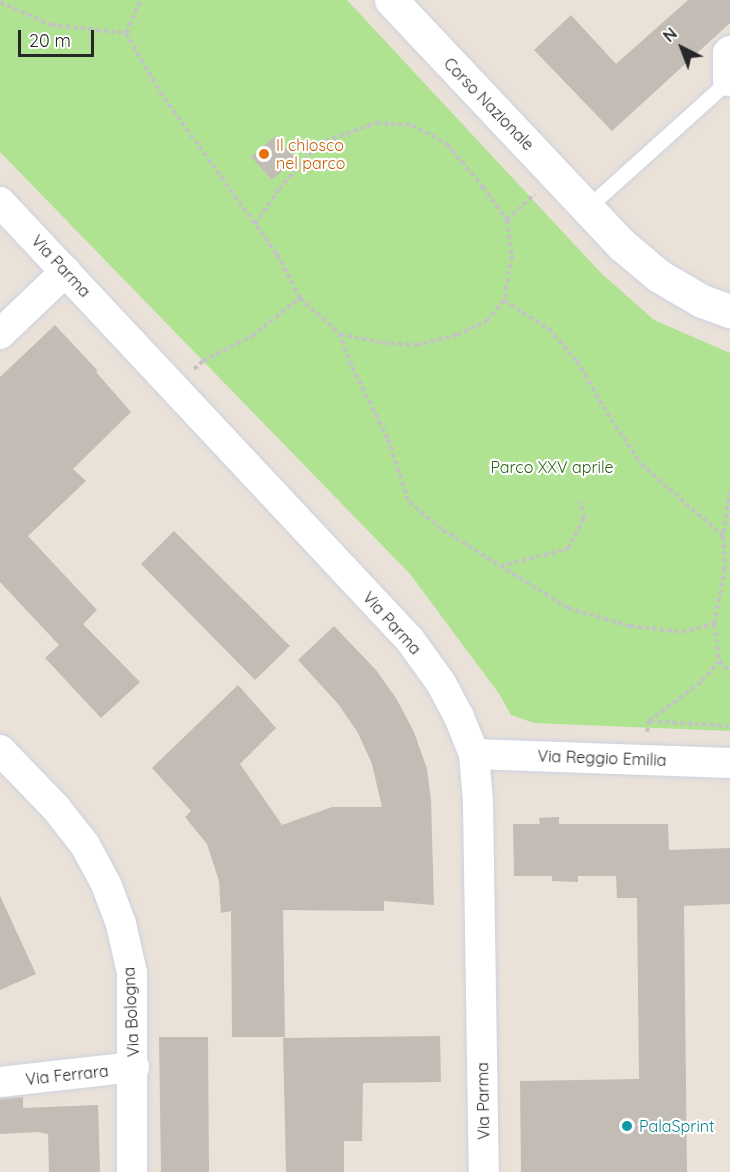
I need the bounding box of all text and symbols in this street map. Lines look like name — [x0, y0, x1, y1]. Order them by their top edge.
scale bar — [21, 18, 98, 56]
north arrow — [652, 18, 712, 78]
text: N — [659, 23, 681, 46]
text: 20 m — [29, 29, 71, 52]
street label: Corso Nazionale — [440, 54, 538, 154]
place label: Il chiosco nel parco — [276, 135, 345, 173]
marker: Il chiosco nel parco — [257, 147, 271, 161]
street label: Via Parma — [27, 231, 95, 301]
park label: Parco XXV aprile — [490, 457, 614, 477]
street label: Via Parma — [359, 588, 425, 658]
street label: Via Reggio Emilia — [537, 746, 667, 770]
street label: Via Bologna — [119, 966, 143, 1058]
street label: Via Ferrara — [24, 1061, 110, 1089]
street label: Via Parma — [473, 1062, 493, 1140]
place label: PalaSprint — [639, 1116, 714, 1136]
marker: PalaSprint — [620, 1119, 634, 1133]

